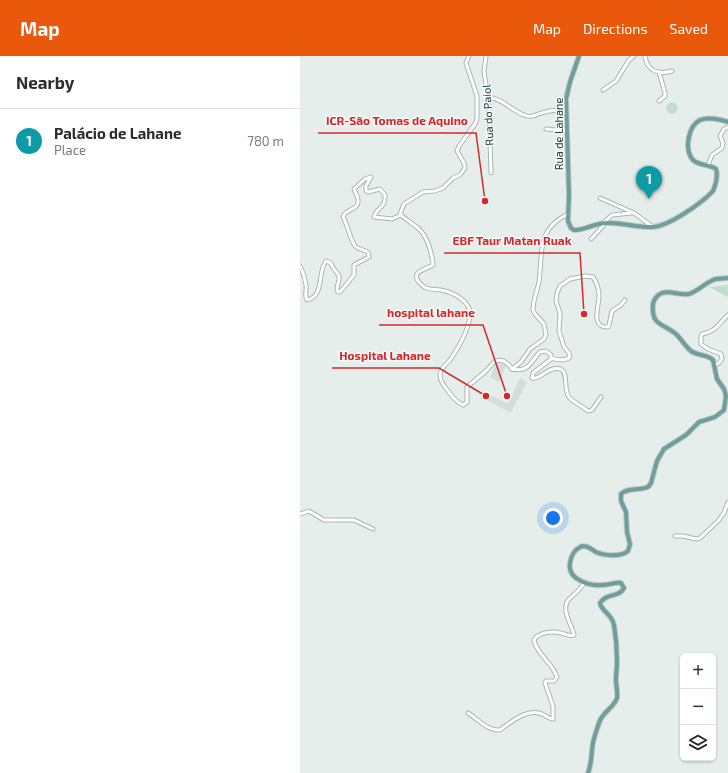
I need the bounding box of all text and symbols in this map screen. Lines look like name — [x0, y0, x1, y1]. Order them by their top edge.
text: Map — [20, 17, 60, 40]
text: Map — [533, 20, 561, 37]
text: Directions — [583, 20, 648, 37]
text: Saved — [670, 20, 708, 37]
text: Nearby — [16, 72, 74, 92]
street label: Rua do Paiol — [479, 83, 496, 146]
street label: Rua de Lahane — [552, 98, 565, 170]
callout: ICR-São Tomas de Aquino — [318, 109, 476, 133]
text: ICR-São Tomas de Aquino — [326, 113, 468, 127]
text: Palácio de Lahane — [54, 124, 181, 142]
text: 1 — [26, 133, 32, 149]
text: 780 m — [247, 133, 284, 149]
text: Place — [54, 142, 86, 158]
pin: 1 — [636, 166, 662, 199]
callout: EBF Taur Matan Ruak — [444, 229, 580, 253]
text: EBF Taur Matan Ruak — [453, 233, 572, 247]
callout: hospital lahane — [379, 301, 483, 325]
text: hospital lahane — [387, 305, 475, 319]
callout: Hospital Lahane — [332, 344, 439, 368]
text: Hospital Lahane — [339, 348, 431, 362]
your location — [543, 508, 563, 528]
map controls — [680, 653, 716, 761]
button: + — [680, 653, 716, 689]
button: − — [680, 689, 716, 725]
button: layers — [680, 725, 716, 761]

